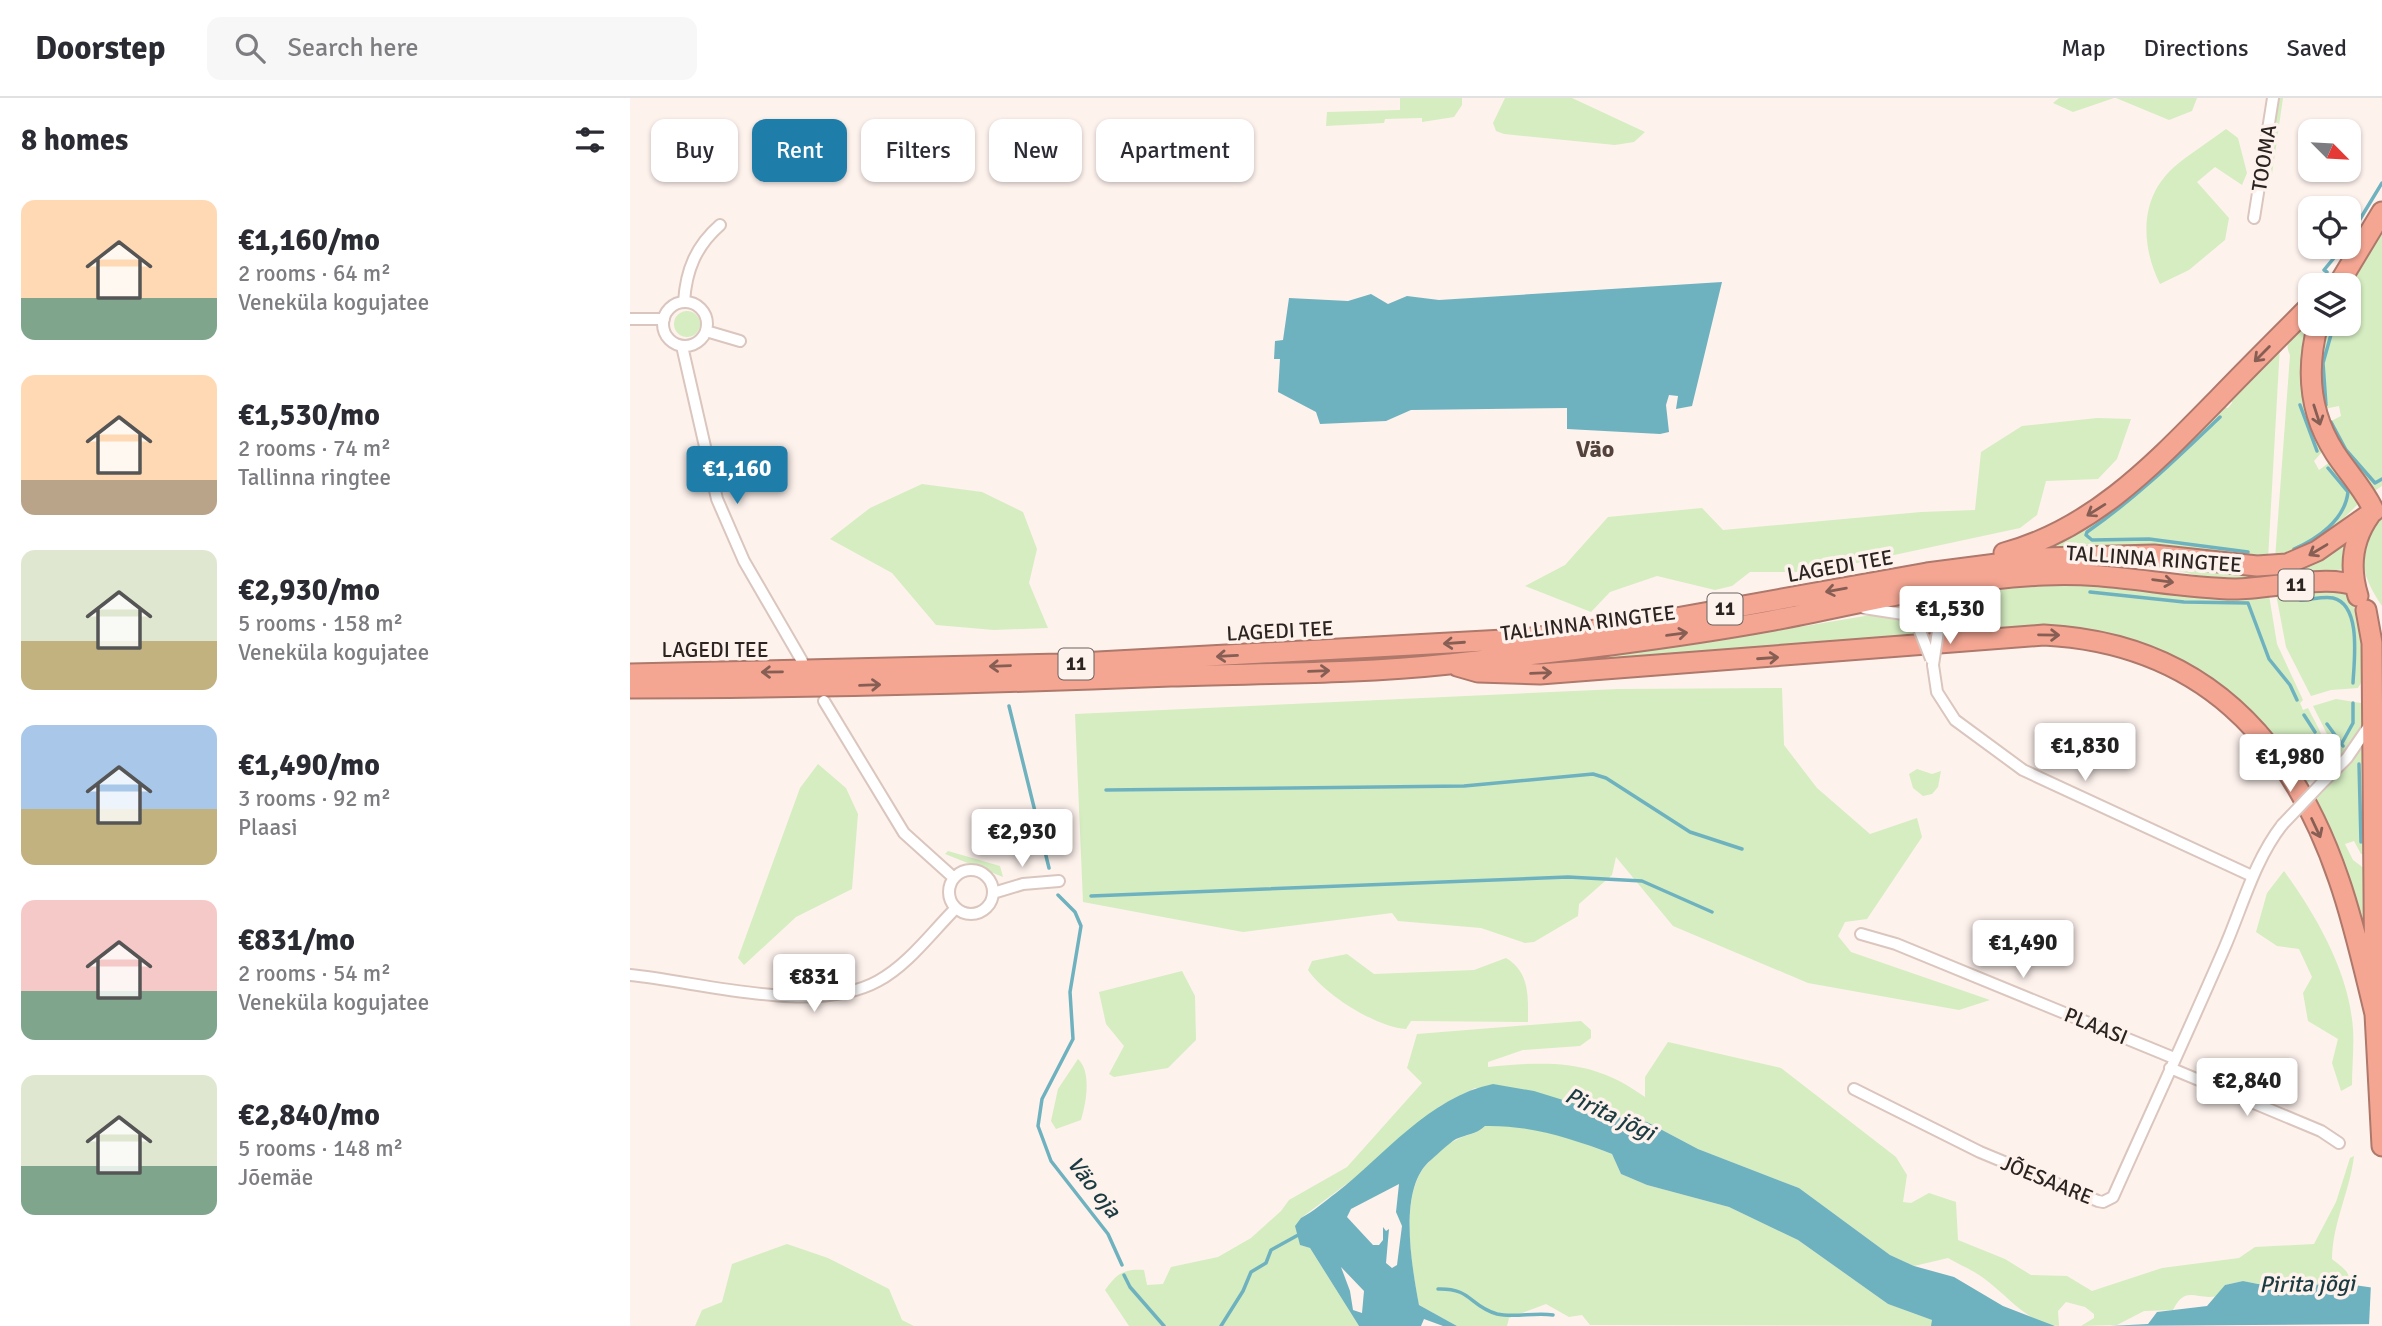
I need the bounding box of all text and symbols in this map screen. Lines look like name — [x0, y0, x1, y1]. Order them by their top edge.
search box — [207, 17, 697, 80]
text: Doorstep — [35, 28, 165, 69]
icon: search — [231, 29, 269, 67]
text: Search here — [287, 32, 419, 64]
text: Map — [2061, 33, 2106, 63]
text: Directions — [2144, 33, 2249, 63]
text: Saved — [2287, 33, 2347, 63]
chip: Buy — [651, 119, 738, 182]
chip: Rent — [752, 119, 847, 182]
chip: Filters — [861, 119, 975, 182]
chip: New — [989, 119, 1082, 182]
chip: Apartment — [1096, 119, 1254, 182]
north arrow — [2298, 119, 2361, 182]
map controls — [2298, 119, 2361, 336]
icon: filters — [571, 121, 609, 159]
text: 8 homes — [21, 122, 128, 159]
street label: TOOMA — [2246, 123, 2282, 193]
button: locate — [2298, 196, 2361, 259]
text: €1,160/mo — [238, 222, 380, 259]
icon: home — [77, 228, 161, 312]
text: 2 rooms · 64 m² — [238, 259, 391, 288]
button: layers — [2298, 273, 2361, 336]
text: Veneküla kogujatee — [238, 288, 429, 317]
one-way arrow — [2253, 346, 2270, 363]
text: €1,530/mo — [238, 397, 380, 434]
icon: home — [77, 403, 161, 487]
one-way arrow — [2312, 403, 2325, 425]
text: 2 rooms · 74 m² — [238, 434, 391, 463]
district label: Väo — [1576, 434, 1614, 464]
pin: €1,160 — [680, 446, 794, 506]
text: €1,160 — [703, 454, 771, 483]
text: Tallinna ringtee — [238, 463, 391, 492]
one-way arrow — [2087, 503, 2107, 517]
street label: TALLINNA RINGTEE — [2065, 540, 2243, 578]
one-way arrow — [2309, 543, 2329, 557]
street label: LAGEDI TEE — [1785, 544, 1895, 588]
road number: 11 — [2278, 570, 2314, 600]
text: €2,930/mo — [238, 572, 380, 609]
one-way arrow — [2151, 575, 2174, 588]
icon: home — [77, 578, 161, 662]
one-way arrow — [1825, 583, 1848, 597]
pin: €1,530 — [1893, 587, 2007, 646]
road number: 11 — [1708, 594, 1742, 624]
text: €1,530 — [1916, 594, 1984, 623]
street label: TALLINNA RINGTEE — [1499, 599, 1677, 647]
text: 5 rooms · 158 m² — [238, 609, 403, 638]
street label: LAGEDI TEE — [1226, 615, 1334, 647]
one-way arrow — [1665, 628, 1688, 641]
one-way arrow — [2037, 629, 2060, 642]
street label: LAGEDI TEE — [661, 637, 769, 663]
one-way arrow — [1443, 637, 1466, 650]
text: Veneküla kogujatee — [238, 638, 429, 667]
road number: 11 — [1058, 649, 1094, 680]
one-way arrow — [1216, 650, 1239, 663]
one-way arrow — [1756, 651, 1779, 664]
one-way arrow — [988, 659, 1011, 673]
one-way arrow — [1307, 664, 1330, 677]
one-way arrow — [761, 666, 784, 679]
one-way arrow — [1529, 666, 1552, 680]
one-way arrow — [858, 679, 881, 692]
pin: €1,830 — [2028, 724, 2142, 783]
text: €1,830 — [2051, 731, 2119, 760]
pin: €1,980 — [2233, 734, 2347, 794]
text: €1,980 — [2256, 742, 2324, 771]
text: €1,490/mo — [238, 747, 380, 784]
icon: home — [77, 753, 161, 837]
text: 3 rooms · 92 m² — [238, 784, 391, 813]
pin: €2,930 — [965, 810, 1079, 869]
text: Plaasi — [238, 813, 298, 842]
text: €2,930 — [988, 817, 1056, 846]
one-way arrow — [2310, 817, 2323, 838]
pin: €1,490 — [1966, 920, 2080, 980]
text: €831/mo — [238, 922, 355, 959]
icon: home — [77, 928, 161, 1012]
text: €1,490 — [1989, 928, 2057, 957]
pin: €831 — [773, 954, 855, 1014]
text: 2 rooms · 54 m² — [238, 959, 391, 988]
text: €831 — [789, 962, 839, 991]
text: Veneküla kogujatee — [238, 988, 429, 1017]
street label: PLAASI — [2060, 1002, 2132, 1050]
pin: €2,840 — [2190, 1058, 2304, 1118]
text: €2,840 — [2213, 1066, 2281, 1095]
water label: Pirita jõgi — [1561, 1081, 1662, 1149]
text: €2,840/mo — [238, 1097, 380, 1134]
icon: home — [77, 1103, 161, 1187]
text: 5 rooms · 148 m² — [238, 1134, 403, 1163]
water label: Väo oja — [1061, 1150, 1128, 1225]
street label: JÕESAARE — [1997, 1150, 2097, 1210]
text: Jõemäe — [238, 1163, 313, 1192]
water label: Pirita jõgi — [2259, 1269, 2358, 1299]

